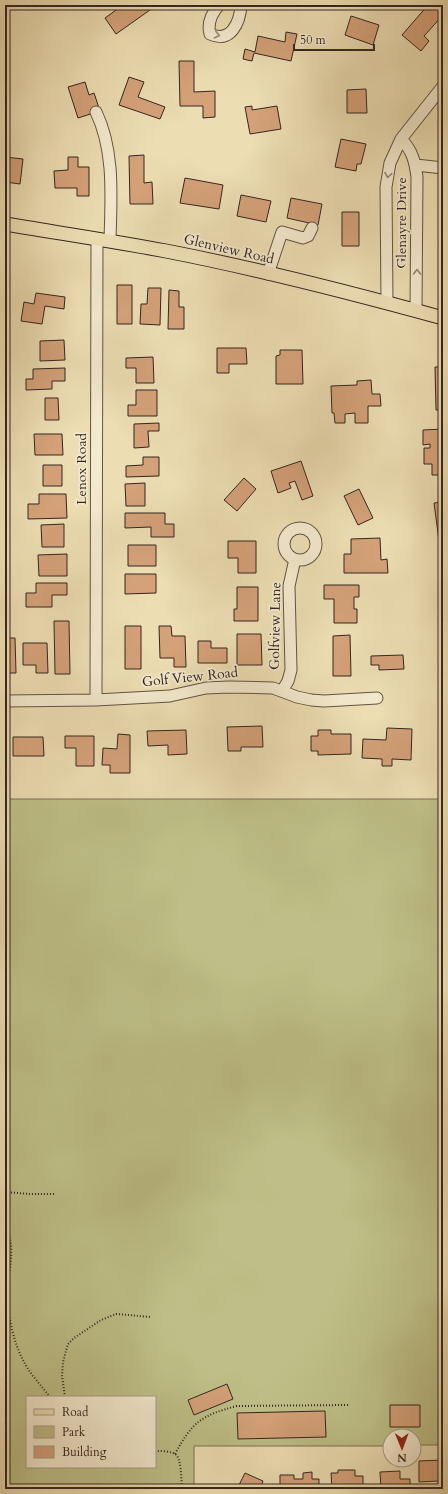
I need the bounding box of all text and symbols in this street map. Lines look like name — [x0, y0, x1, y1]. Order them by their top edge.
scale bar — [294, 26, 374, 52]
one-way arrow — [214, 30, 221, 39]
text: 50 m — [300, 32, 327, 48]
one-way arrow — [384, 172, 392, 179]
street label: Glenayre Drive — [392, 177, 411, 269]
street label: Glenview Road — [182, 229, 277, 269]
one-way arrow — [413, 269, 421, 275]
street label: Lenox Road — [72, 433, 91, 505]
street label: Golfview Lane — [265, 582, 285, 670]
street label: Golf View Road — [141, 662, 240, 691]
legend — [26, 1396, 156, 1468]
text: Road — [62, 1404, 89, 1420]
text: Park — [62, 1424, 86, 1440]
north arrow — [382, 1428, 422, 1468]
text: Building — [62, 1444, 107, 1460]
text: N — [397, 1450, 407, 1465]

